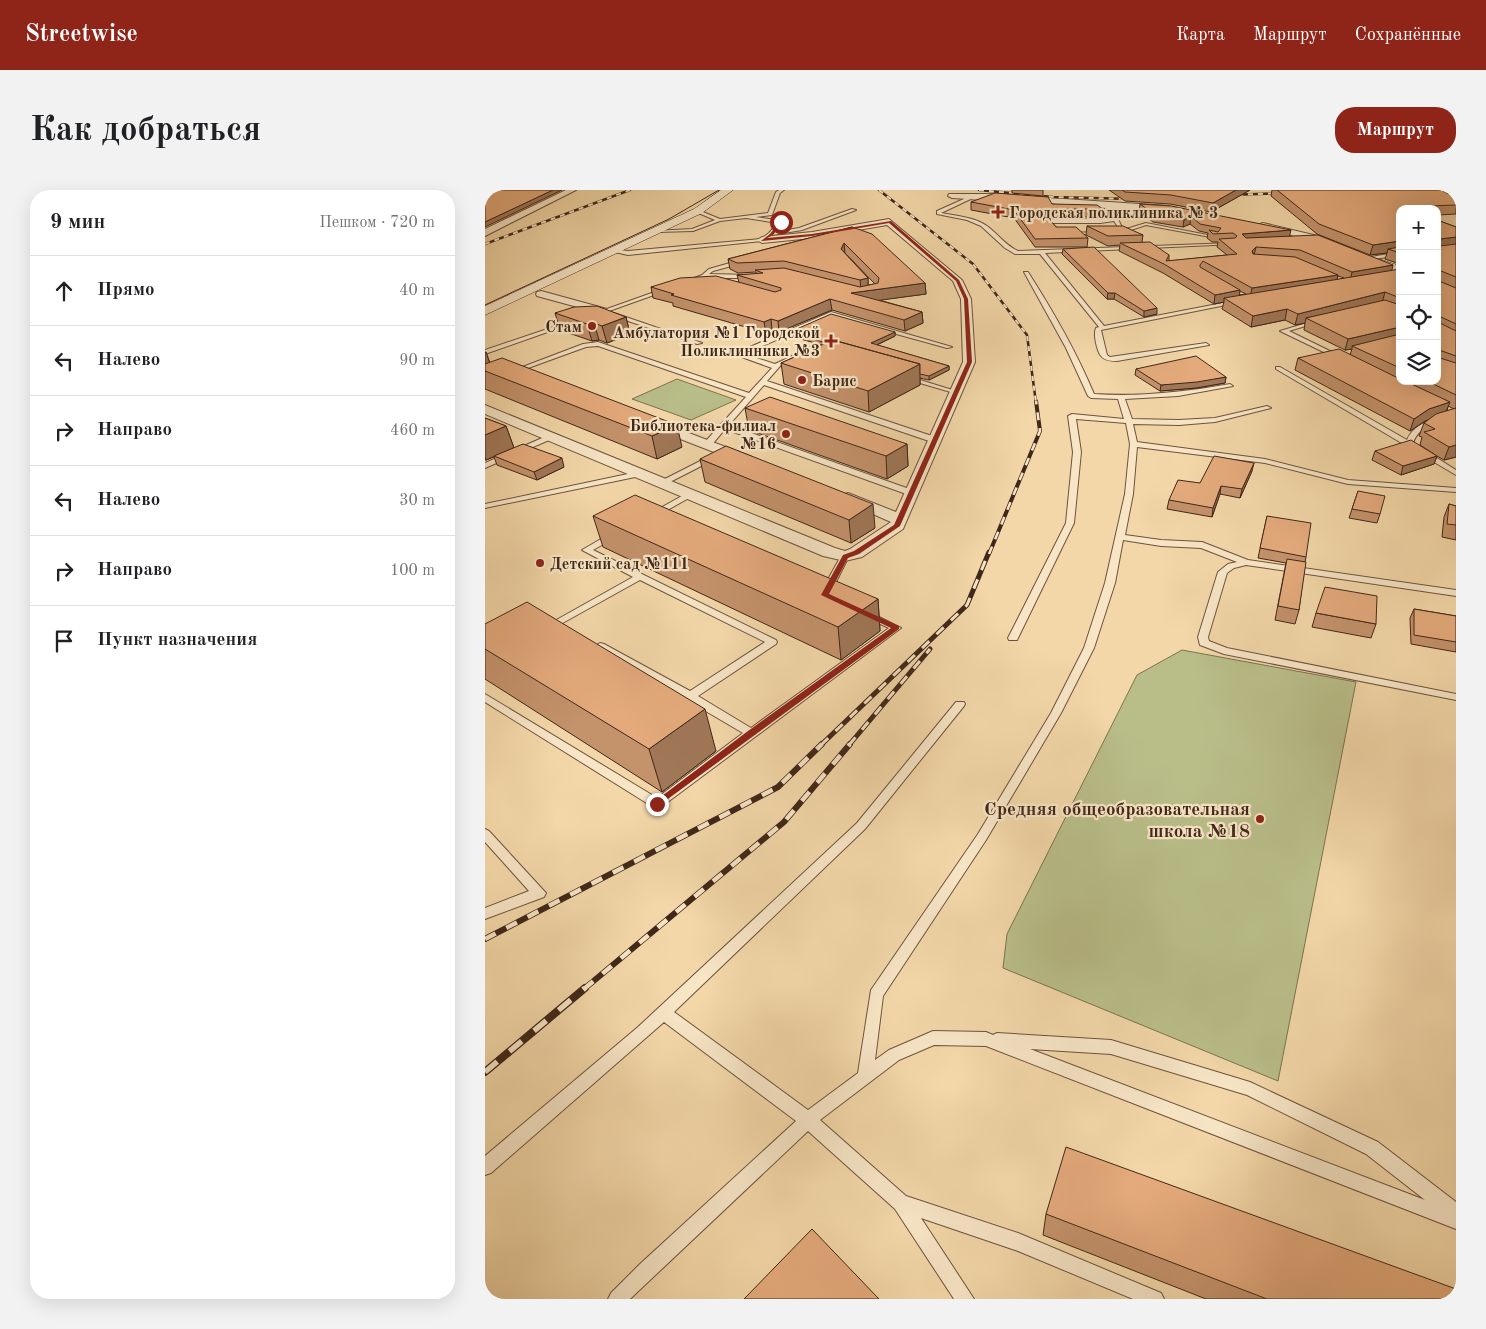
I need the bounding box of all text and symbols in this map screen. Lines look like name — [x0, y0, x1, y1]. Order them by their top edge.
text: Streetwise — [25, 23, 138, 47]
text: Карта — [1176, 26, 1225, 44]
text: Маршрут — [1253, 26, 1327, 44]
text: Сохранённые — [1355, 26, 1461, 44]
button: Маршрут — [1335, 107, 1456, 153]
text: Как добраться — [30, 113, 261, 148]
marker: Городская поликлиника № 3 — [991, 205, 1005, 219]
map controls — [1396, 205, 1441, 385]
button: + — [1396, 205, 1441, 250]
place label: Городская поликлиника № 3 — [1009, 206, 1218, 222]
route start — [770, 211, 793, 234]
text: 9 мин — [50, 212, 105, 233]
text: Пешком · 720 m — [319, 215, 435, 231]
button: − — [1396, 250, 1441, 295]
icon: ahead — [50, 277, 78, 305]
text: Прямо — [97, 281, 155, 300]
text: 40 m — [399, 283, 435, 299]
button: locate — [1396, 295, 1441, 340]
place label: Стам — [545, 320, 582, 336]
marker: Стам — [586, 320, 598, 332]
place label: Амбулатория №1 Городской Поликлинники №3 — [613, 326, 820, 360]
marker: Амбулатория №1 Городской Поликлинники №3 — [824, 334, 838, 348]
button: layers — [1396, 340, 1441, 385]
icon: left — [50, 347, 78, 375]
text: Налево — [97, 351, 160, 370]
text: 90 m — [399, 353, 435, 369]
marker: Барис — [796, 374, 808, 386]
place label: Барис — [812, 374, 857, 390]
icon: right — [50, 417, 78, 445]
place label: Библиотека-филиал №16 — [629, 419, 776, 453]
text: Направо — [97, 421, 172, 440]
text: 460 m — [390, 423, 435, 439]
marker: Библиотека-филиал №16 — [780, 428, 792, 440]
icon: left — [50, 487, 78, 515]
text: Налево — [97, 491, 160, 510]
text: 30 m — [399, 493, 435, 509]
icon: right — [50, 557, 78, 585]
marker: Детский сад №111 — [534, 557, 546, 569]
place label: Детский сад №111 — [550, 557, 689, 573]
text: Направо — [97, 561, 172, 580]
text: 100 m — [390, 563, 435, 579]
icon: arrive — [50, 627, 78, 655]
text: Пункт назначения — [97, 631, 257, 650]
route end — [646, 793, 669, 816]
place label: Средняя общеобразовательная школа №18 — [984, 801, 1250, 842]
marker: Средняя общеобразовательная школа №18 — [1254, 813, 1266, 825]

